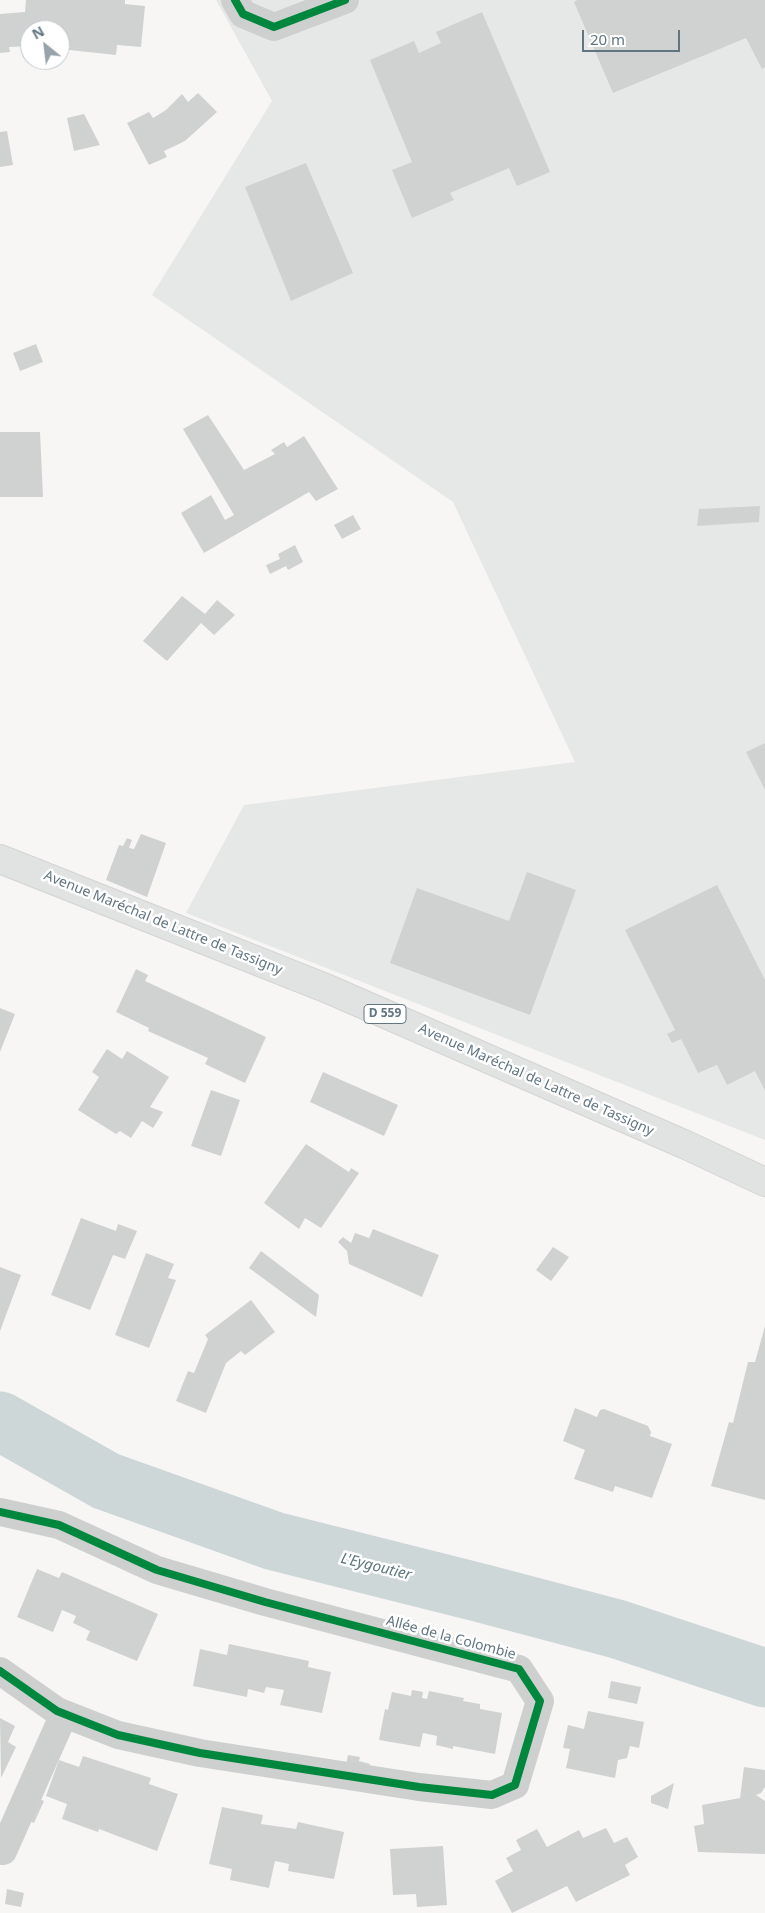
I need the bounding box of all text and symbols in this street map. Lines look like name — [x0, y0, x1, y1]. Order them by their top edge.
north arrow — [20, 20, 70, 70]
scale bar — [585, 20, 682, 52]
text: N — [28, 21, 48, 43]
text: 20 m — [590, 29, 625, 49]
street label: Avenue Maréchal de Lattre de Tassigny — [41, 867, 285, 979]
road number: D 559 — [364, 1004, 406, 1024]
street label: Avenue Maréchal de Lattre de Tassigny — [416, 1020, 656, 1140]
water label: L'Eygoutier — [339, 1550, 413, 1584]
street label: Allée de la Colombie — [384, 1613, 518, 1663]

